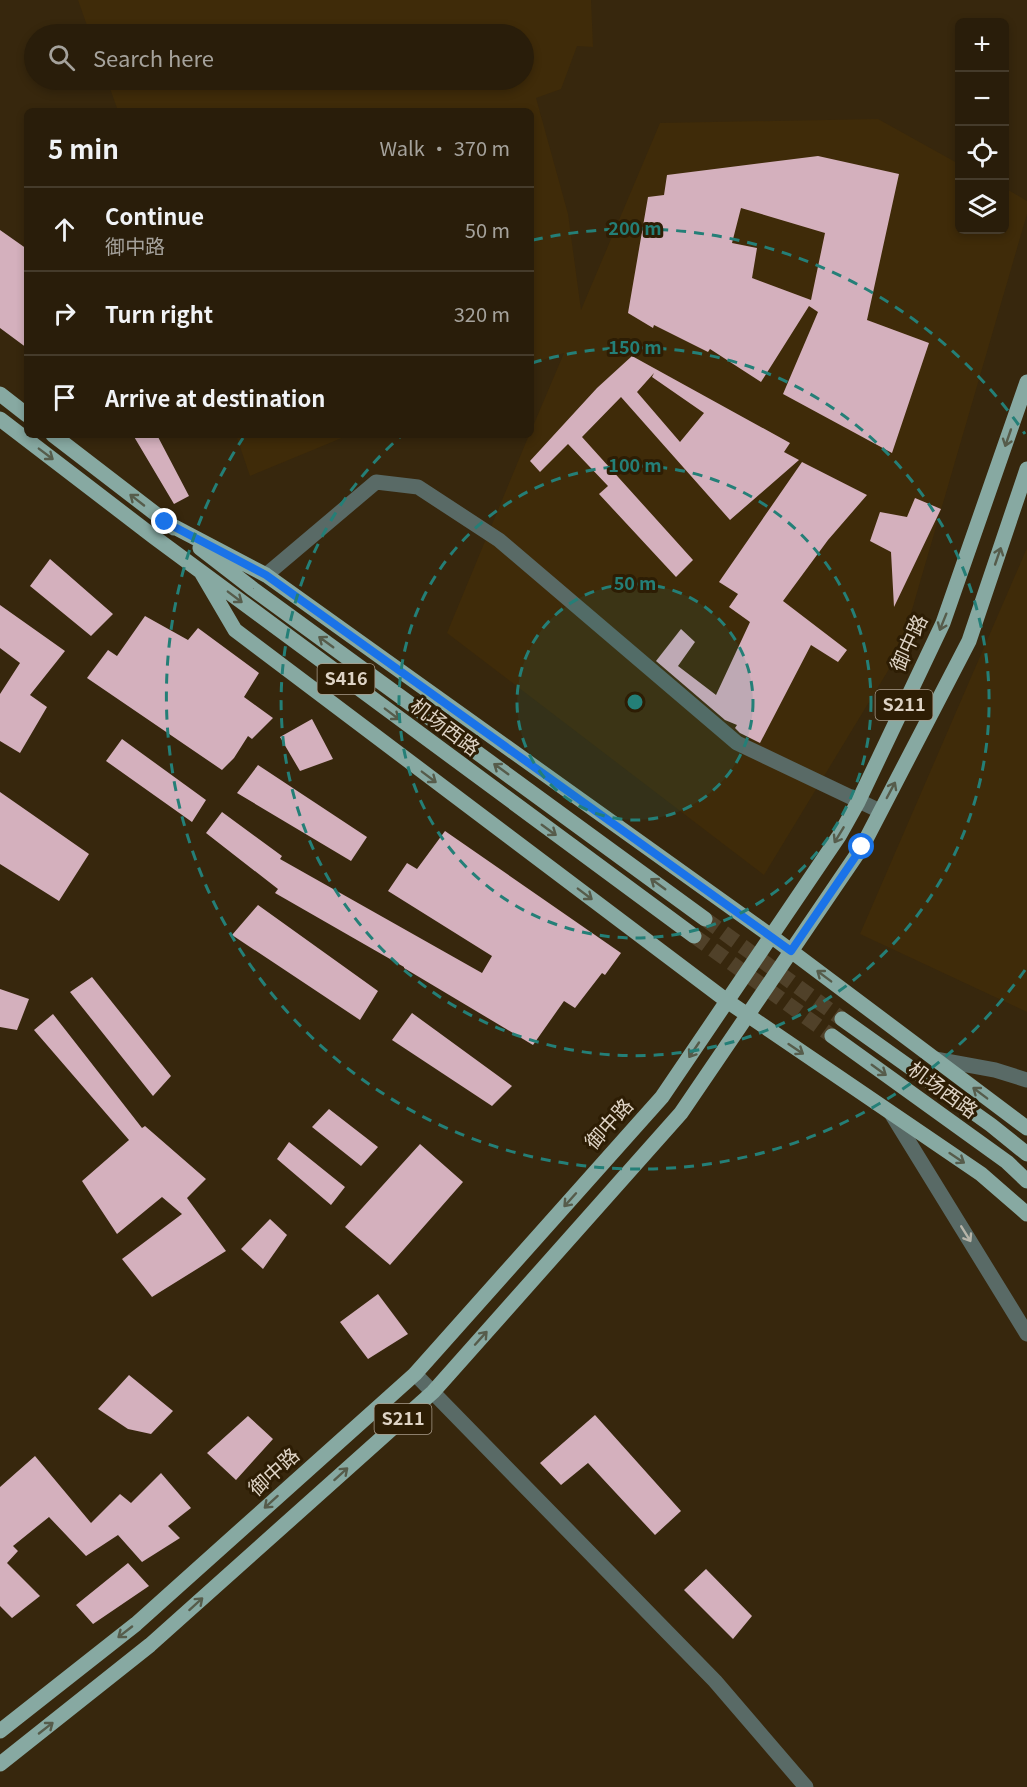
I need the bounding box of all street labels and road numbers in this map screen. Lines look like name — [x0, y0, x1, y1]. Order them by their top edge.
street label: 御中路 — [882, 609, 933, 676]
road number: S416 — [318, 664, 374, 694]
street label: 机场西路 — [405, 690, 487, 761]
road number: S211 — [876, 690, 932, 720]
street label: 机场西路 — [903, 1054, 985, 1124]
street label: 御中路 — [577, 1091, 639, 1155]
road number: S211 — [374, 1404, 432, 1434]
street label: 御中路 — [241, 1440, 305, 1502]

